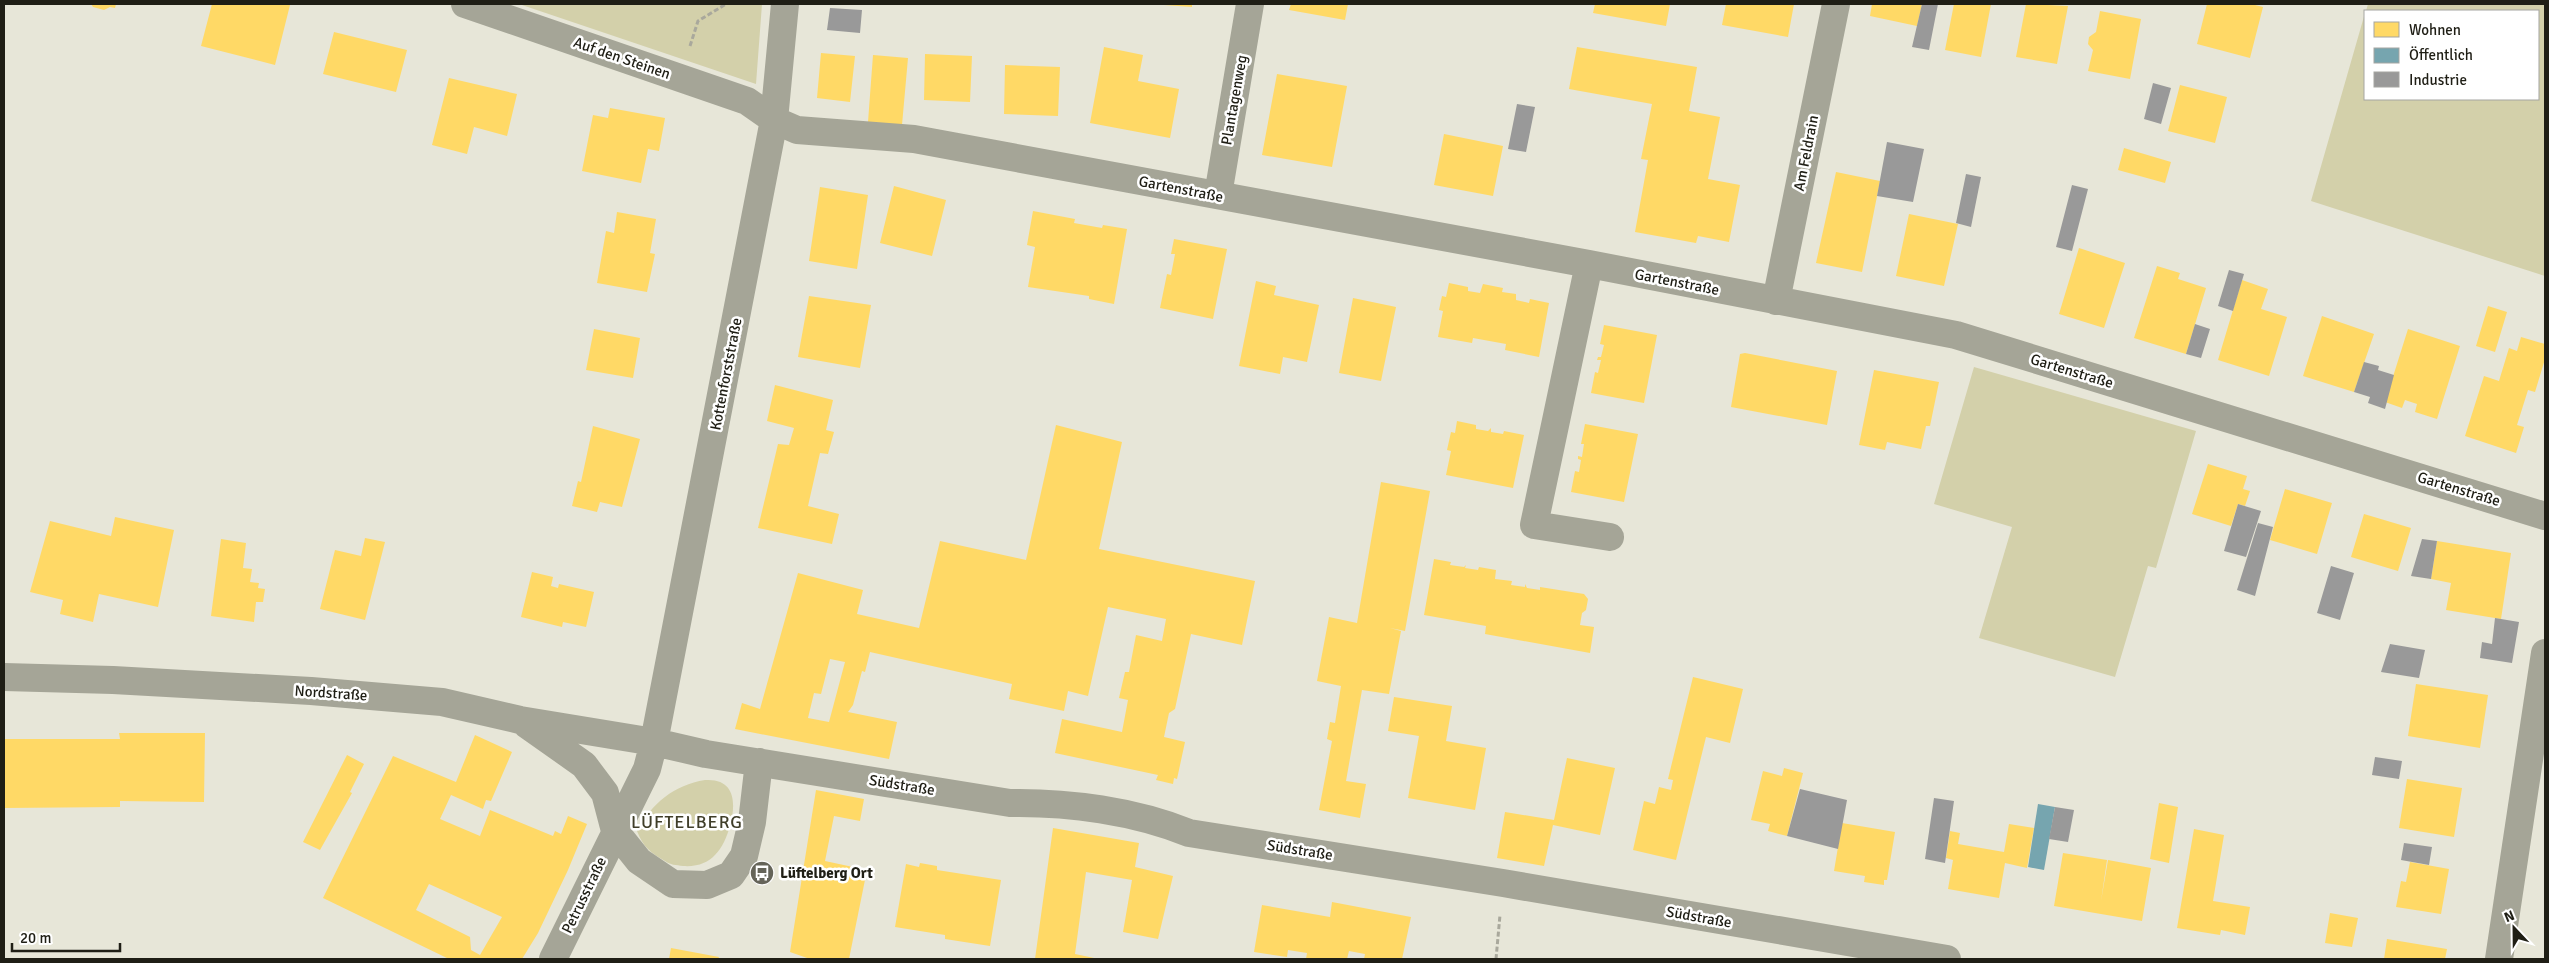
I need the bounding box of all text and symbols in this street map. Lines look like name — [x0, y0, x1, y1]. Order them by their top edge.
legend — [2364, 10, 2539, 100]
text: Wohnen — [2409, 21, 2461, 39]
street label: Auf den Steinen — [571, 33, 673, 83]
text: Öffentlich — [2409, 46, 2473, 64]
street label: Plantagenweg — [1217, 54, 1251, 146]
text: Industrie — [2409, 71, 2467, 89]
street label: Am Feldrain — [1790, 114, 1822, 192]
street label: Gartenstraße — [1137, 172, 1225, 206]
street label: Gartenstraße — [1633, 265, 1721, 299]
street label: Kottenforststraße — [706, 316, 746, 432]
street label: Gartenstraße — [2028, 350, 2116, 392]
street label: Gartenstraße — [2415, 468, 2503, 510]
street label: Nordstraße — [294, 681, 368, 705]
street label: Südstraße — [868, 771, 936, 799]
district label: LÜFTELBERG — [631, 811, 743, 833]
street label: Südstraße — [1266, 836, 1334, 864]
street label: Petrusstraße — [558, 854, 610, 936]
bus stop icon: Lüftelberg Ort — [749, 860, 775, 886]
place label: Lüftelberg Ort — [780, 864, 873, 882]
street label: Südstraße — [1665, 902, 1733, 932]
north arrow — [2489, 903, 2539, 953]
text: N — [2502, 907, 2517, 926]
scale bar — [12, 920, 120, 952]
text: 20 m — [20, 929, 51, 947]

